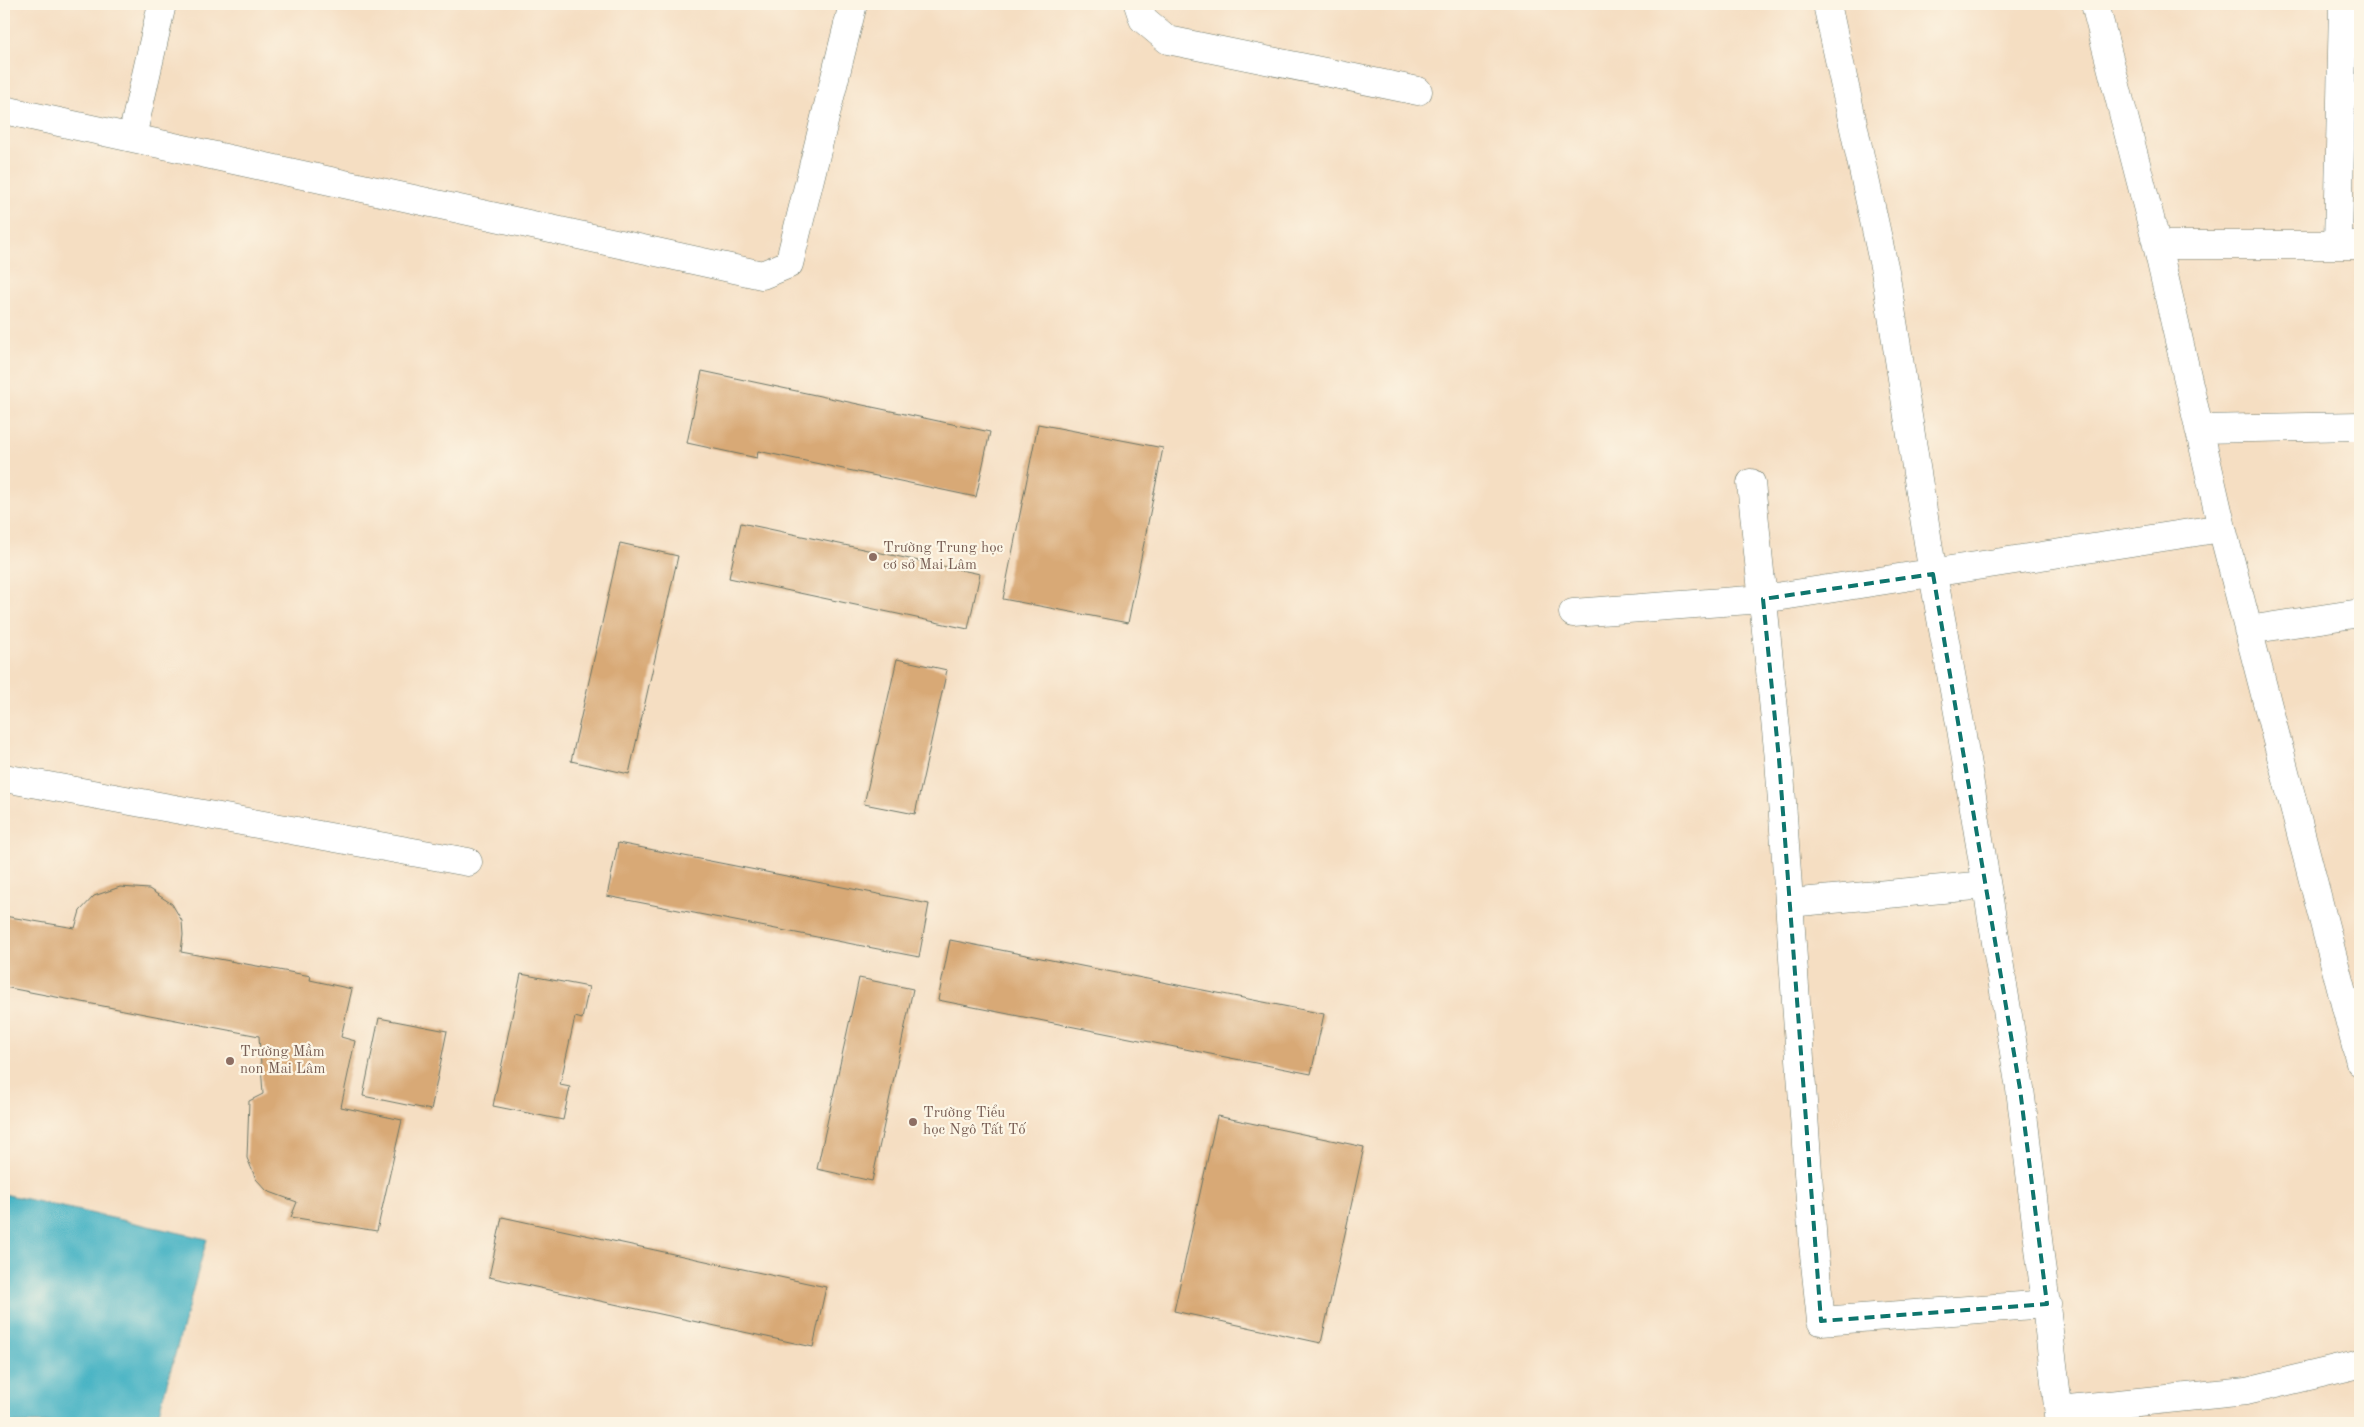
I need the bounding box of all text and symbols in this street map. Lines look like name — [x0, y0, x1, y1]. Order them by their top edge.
place label: Trường Trung học cơ sở Mai Lâm — [883, 541, 1004, 573]
marker: Trường Trung học cơ sở Mai Lâm — [867, 551, 879, 563]
place label: Trường Mầm non Mai Lâm — [240, 1043, 326, 1077]
marker: Trường Mầm non Mai Lâm — [224, 1055, 236, 1067]
place label: Trường Tiểu học Ngô Tất Tố — [923, 1104, 1026, 1138]
marker: Trường Tiểu học Ngô Tất Tố — [907, 1116, 919, 1128]

